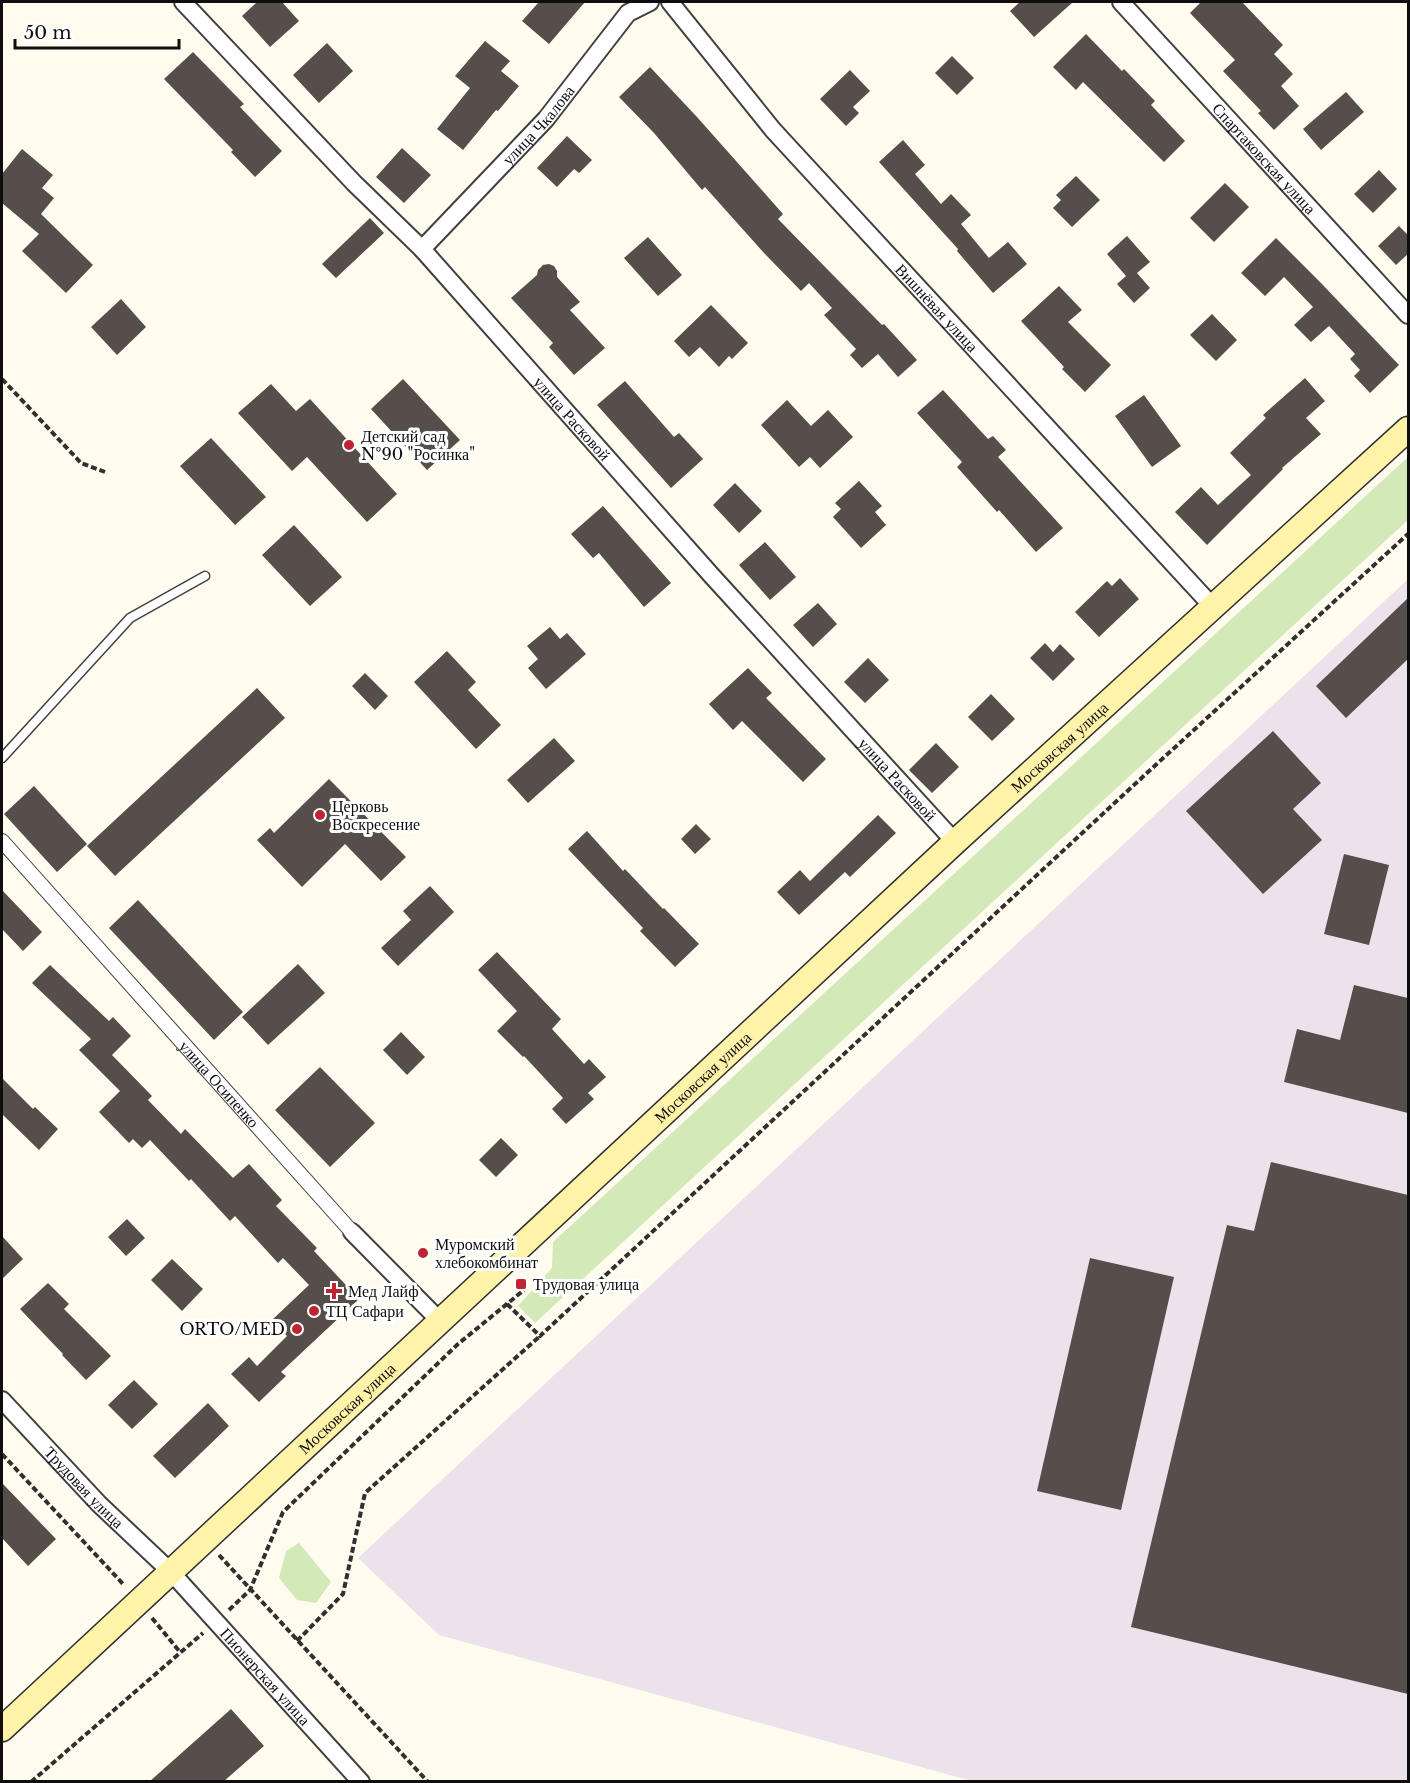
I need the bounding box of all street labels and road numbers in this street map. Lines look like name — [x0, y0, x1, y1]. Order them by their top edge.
street label: улица Чкалова — [498, 81, 579, 169]
street label: Спартаковская улица — [1208, 98, 1320, 218]
street label: Вишнёвая улица — [891, 259, 983, 356]
street label: улица Расковой — [529, 372, 615, 465]
street label: Московская улица — [1006, 697, 1112, 796]
street label: улица Расковой — [854, 733, 941, 825]
street label: Московская улица — [650, 1027, 755, 1127]
street label: улица Осипенко — [175, 1036, 264, 1132]
street label: Московская улица — [294, 1358, 399, 1458]
street label: Трудовая улица — [40, 1442, 128, 1532]
street label: Пионерская улица — [216, 1623, 315, 1729]

